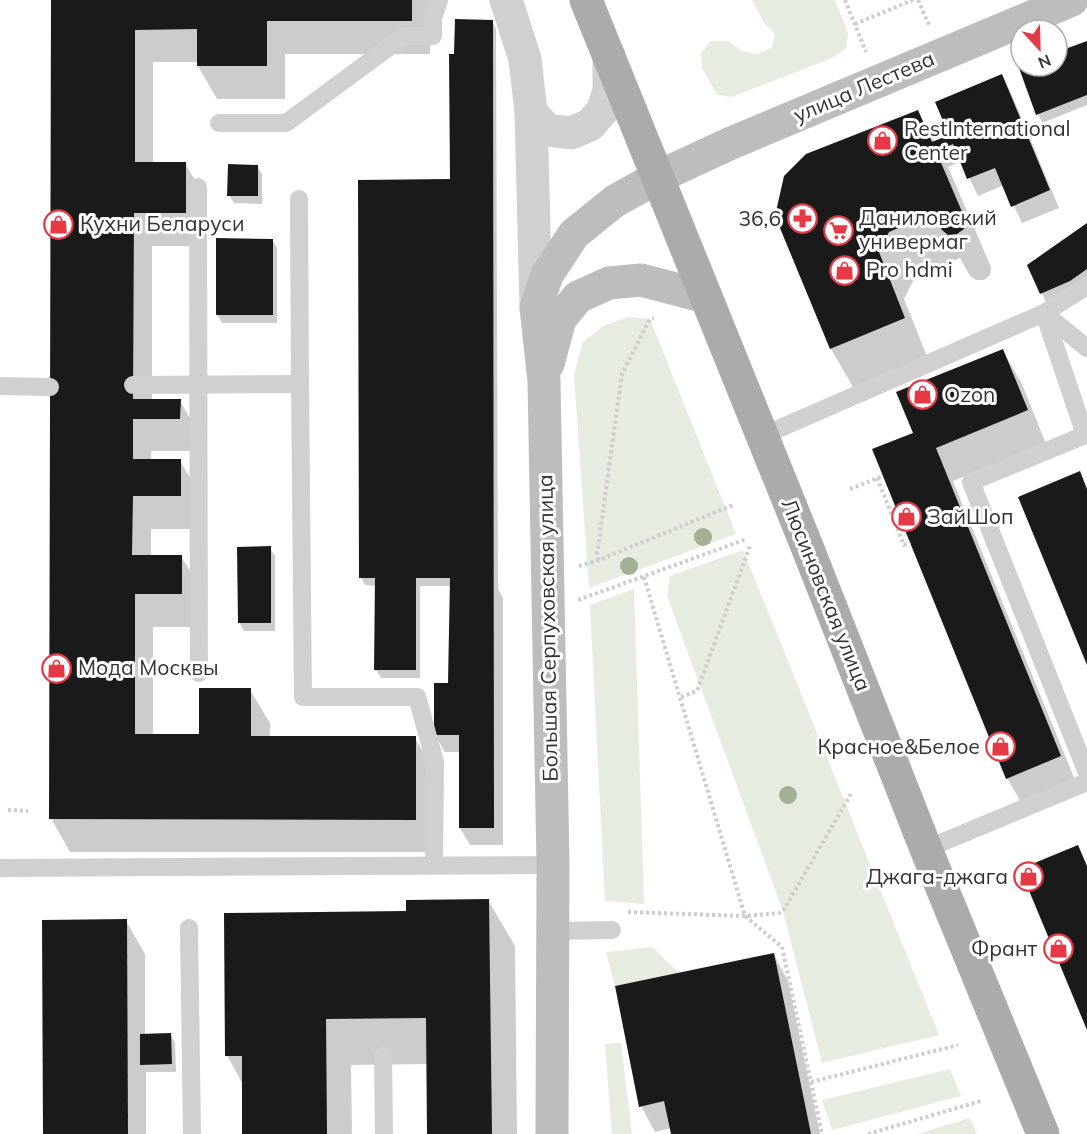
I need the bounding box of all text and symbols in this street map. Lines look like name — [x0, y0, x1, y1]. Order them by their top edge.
north arrow — [1009, 18, 1069, 78]
street label: улица Лестева — [789, 45, 938, 127]
text: N — [1035, 50, 1054, 73]
place label: RestInternational Center — [904, 115, 1071, 165]
shop icon: RestInternational Center — [867, 125, 899, 157]
pharmacy icon: 36,6 — [786, 203, 818, 235]
place label: Даниловский универмаг — [859, 204, 997, 254]
place label: 36,6 — [738, 205, 781, 231]
shop icon: Кухни Беларуси — [43, 208, 75, 240]
place label: Кухни Беларуси — [80, 210, 244, 236]
supermarket icon: Даниловский универмаг — [822, 214, 854, 246]
shop icon: Pro hdmi — [829, 254, 861, 286]
place label: Pro hdmi — [866, 256, 953, 282]
shop icon: Ozon — [907, 379, 939, 411]
place label: Ozon — [944, 381, 995, 407]
street label: Большая Серпуховская улица — [531, 474, 563, 782]
street label: Люсиновская улица — [776, 495, 877, 695]
shop icon: ЗайШоп — [890, 501, 922, 533]
place label: ЗайШоп — [927, 503, 1013, 529]
shop icon: Мода Москвы — [41, 652, 73, 684]
place label: Мода Москвы — [78, 654, 219, 680]
shop icon: Красное&Белое — [985, 731, 1017, 763]
place label: Красное&Белое — [817, 733, 980, 759]
shop icon: Джага-джага — [1013, 861, 1045, 893]
place label: Джага-джага — [866, 863, 1008, 889]
shop icon: Франт — [1042, 933, 1074, 965]
place label: Франт — [971, 935, 1037, 961]

